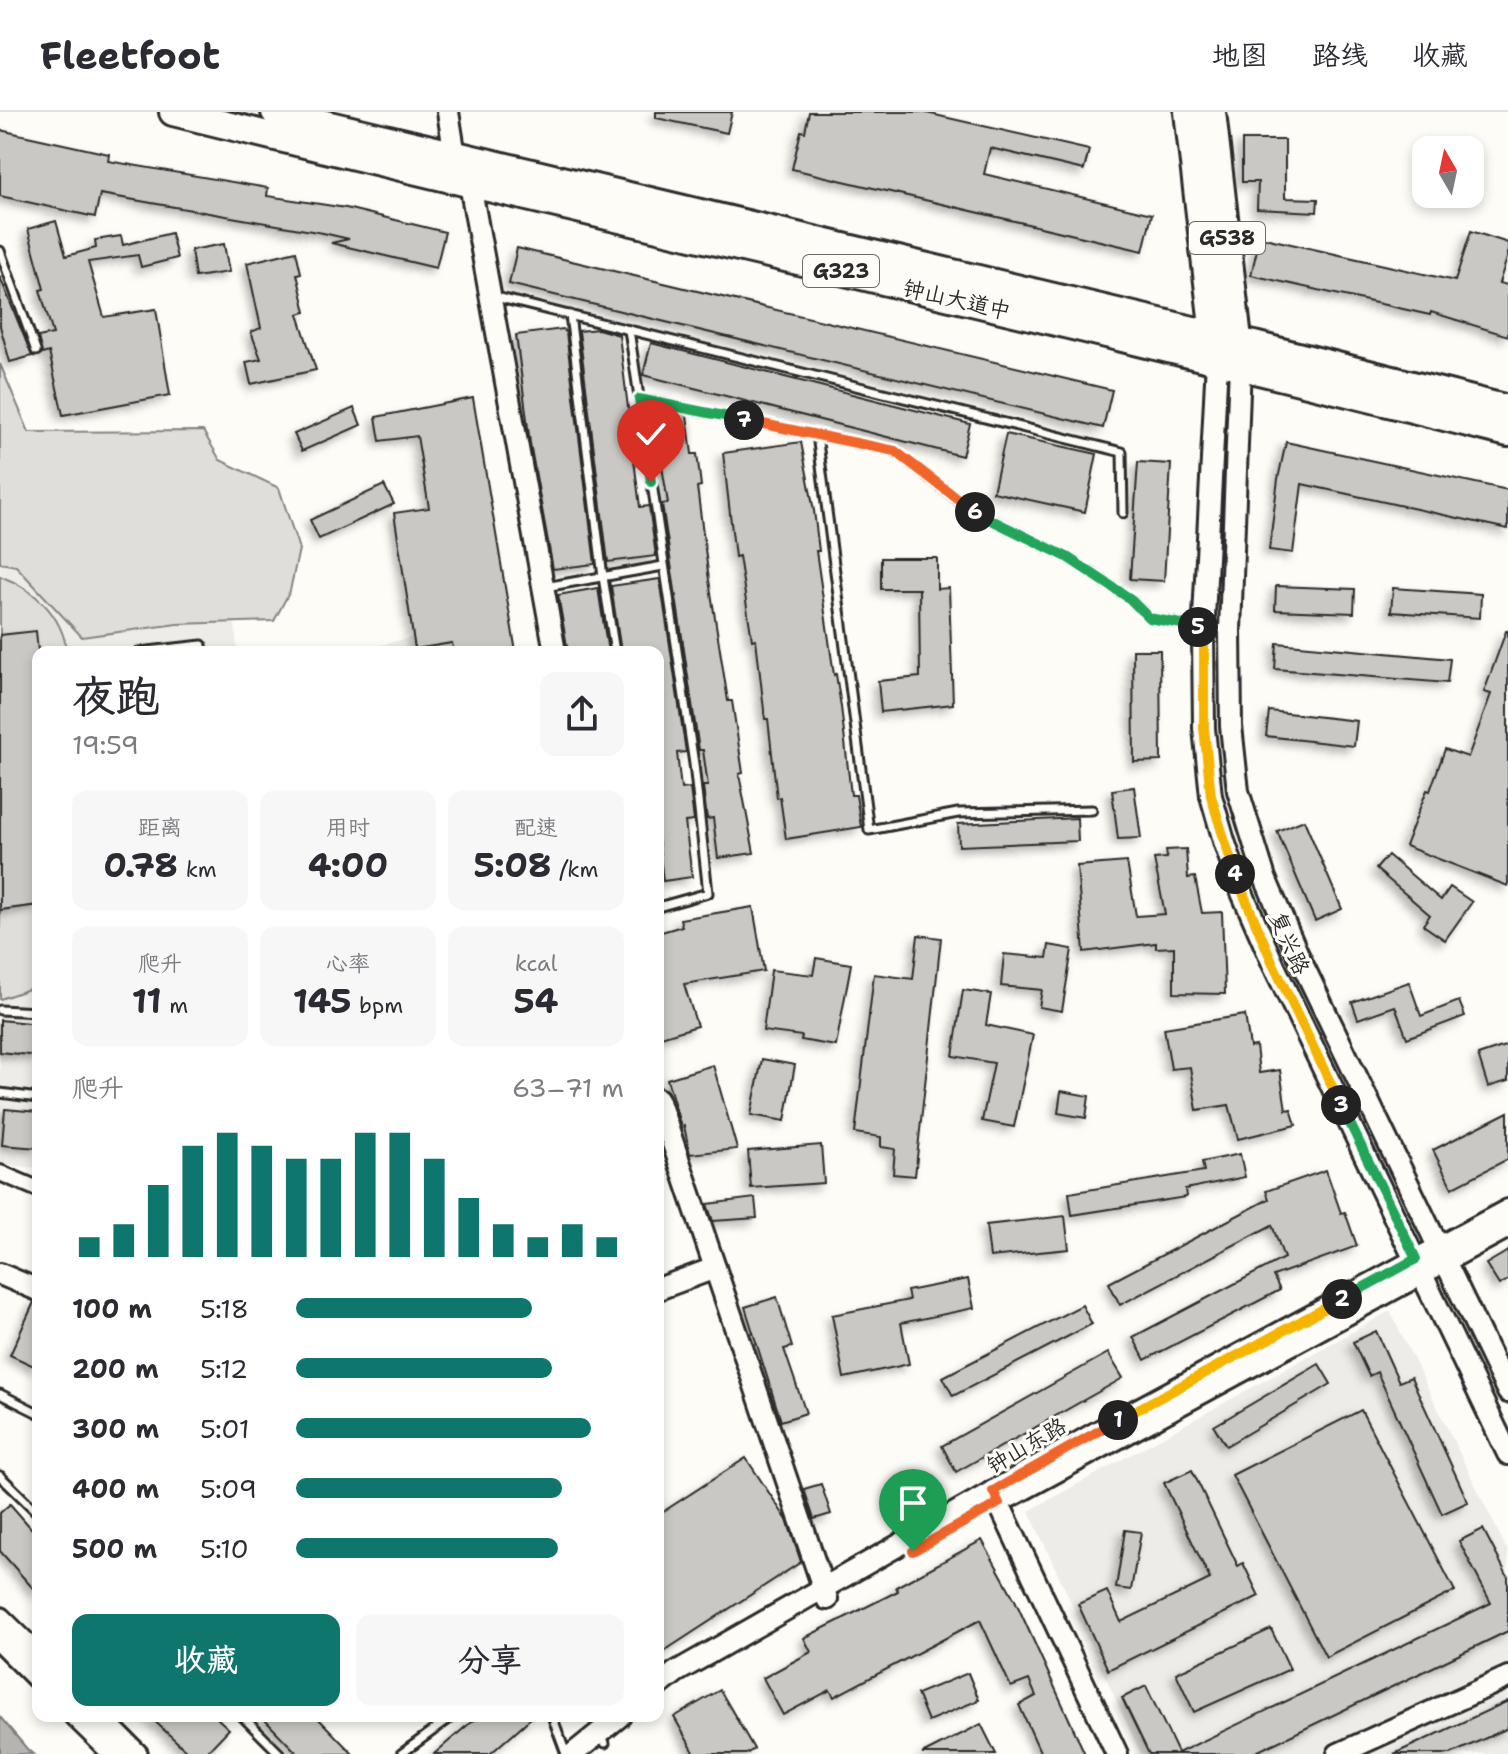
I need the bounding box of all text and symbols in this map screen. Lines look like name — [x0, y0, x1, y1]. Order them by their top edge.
text: Fleetfoot — [40, 30, 220, 81]
text: 地图 — [1212, 36, 1268, 74]
text: 路线 — [1312, 36, 1368, 74]
text: 收藏 — [1412, 36, 1468, 74]
north arrow — [1412, 136, 1484, 208]
map controls — [1412, 136, 1484, 208]
road number: G538 — [1189, 222, 1265, 254]
road number: G323 — [803, 255, 879, 287]
street label: 钟山大道中 — [900, 273, 1014, 326]
pin — [617, 400, 685, 482]
pin: 7 — [724, 400, 764, 440]
text: 7 — [736, 405, 752, 434]
icon: check — [629, 412, 673, 456]
pin: 6 — [955, 492, 995, 532]
text: 6 — [967, 497, 983, 526]
pin: 5 — [1178, 607, 1218, 647]
text: 5 — [1191, 612, 1205, 641]
text: 夜跑 — [72, 667, 160, 726]
button: share — [540, 672, 624, 756]
text: 19:59 — [72, 727, 139, 762]
text: 距离 — [138, 813, 182, 842]
text: 用时 — [326, 813, 370, 842]
text: 配速 — [514, 813, 558, 842]
text: 0.78 — [103, 842, 178, 888]
text: 4:00 — [308, 842, 388, 888]
text: 5:08 — [474, 842, 552, 888]
pin: 4 — [1215, 854, 1255, 894]
text: km — [178, 855, 217, 884]
text: /km — [552, 855, 598, 884]
text: 4 — [1227, 859, 1243, 888]
street label: 复兴路 — [1263, 907, 1316, 979]
text: 爬升 — [138, 949, 182, 978]
text: 心率 — [326, 949, 370, 978]
text: kcal — [515, 949, 557, 978]
text: 11 — [132, 978, 162, 1024]
text: 145 — [293, 978, 351, 1024]
text: 54 — [514, 978, 558, 1024]
text: m — [162, 991, 188, 1020]
text: bpm — [351, 991, 403, 1020]
text: 爬升 — [72, 1070, 124, 1105]
text: 63–71 m — [512, 1070, 624, 1105]
pin: 3 — [1321, 1085, 1361, 1125]
text: 3 — [1333, 1090, 1349, 1119]
pin: 2 — [1322, 1279, 1362, 1319]
text: 2 — [1334, 1284, 1350, 1313]
text: 100 m — [72, 1291, 152, 1326]
text: 5:18 — [200, 1291, 249, 1326]
text: 200 m — [72, 1351, 159, 1386]
text: 5:12 — [200, 1351, 248, 1386]
pin: 1 — [1098, 1400, 1138, 1440]
text: 1 — [1113, 1405, 1123, 1434]
text: 300 m — [72, 1411, 159, 1446]
text: 5:01 — [200, 1411, 249, 1446]
street label: 钟山东路 — [981, 1411, 1072, 1480]
pin — [879, 1469, 947, 1551]
text: 400 m — [72, 1471, 159, 1506]
text: 5:09 — [200, 1471, 257, 1506]
icon: arrive — [891, 1481, 935, 1525]
text: 500 m — [72, 1531, 157, 1566]
text: 5:10 — [200, 1531, 249, 1566]
button: 收藏 — [72, 1614, 340, 1706]
button: 分享 — [356, 1614, 624, 1706]

